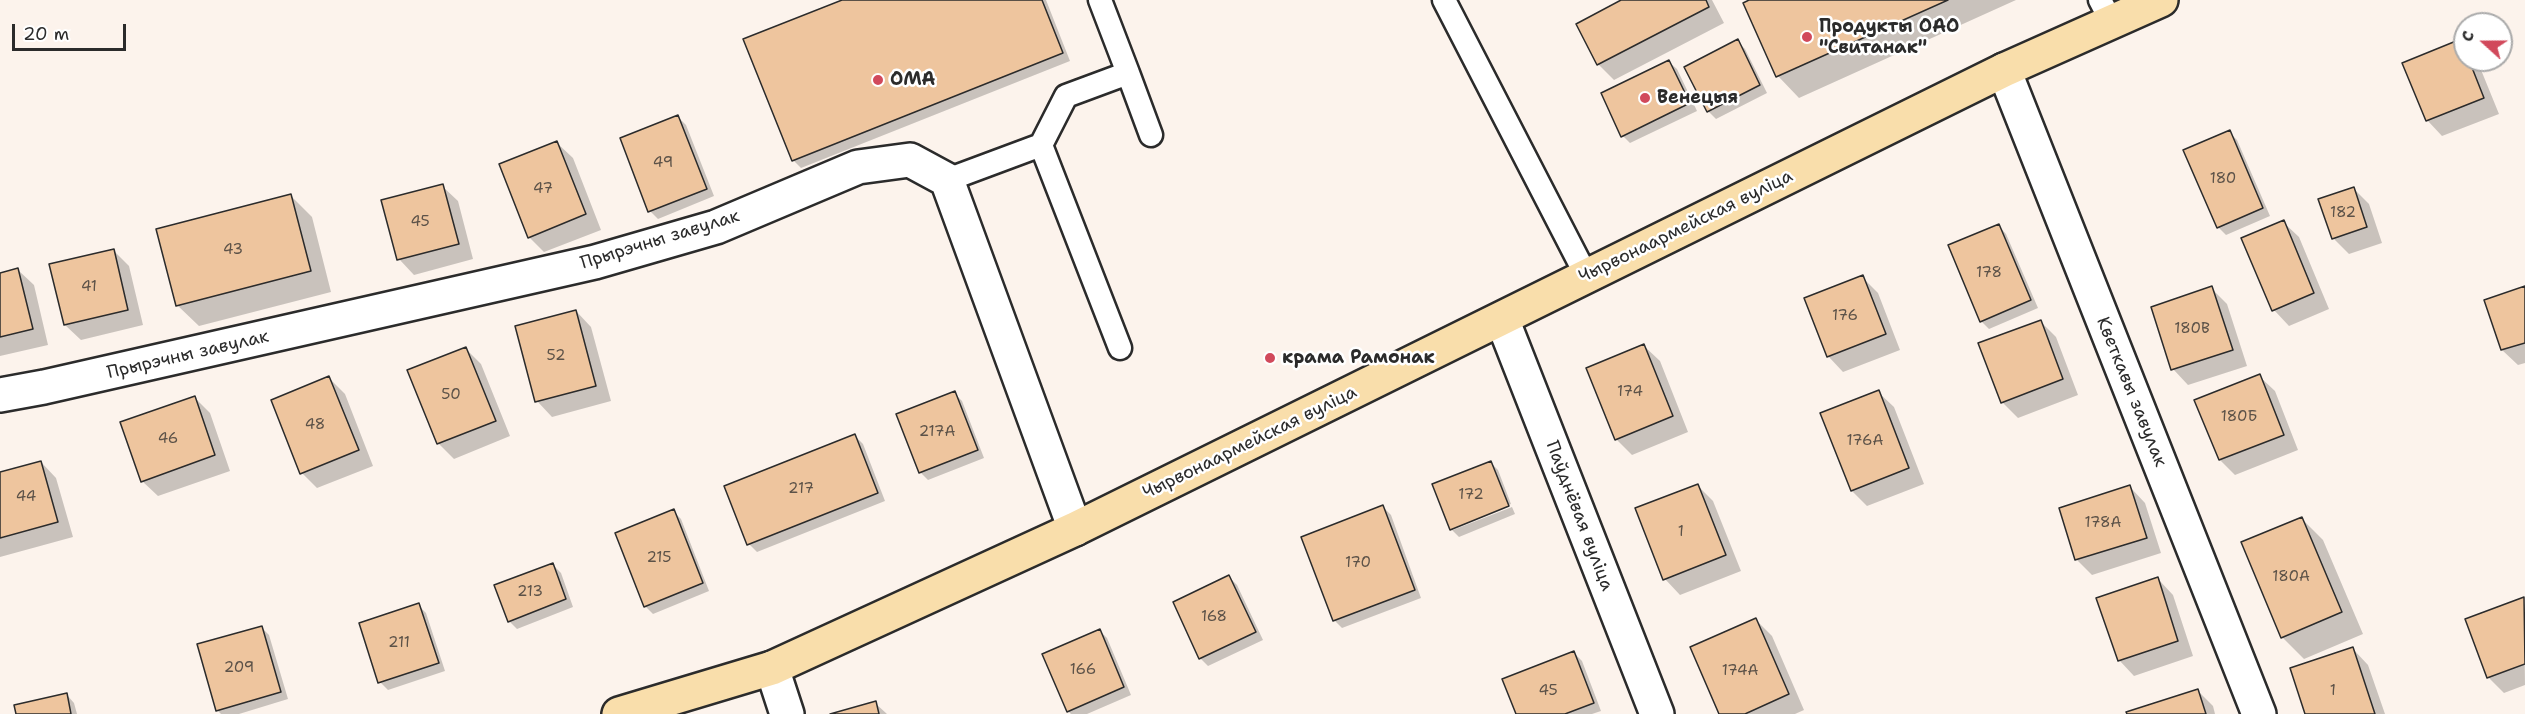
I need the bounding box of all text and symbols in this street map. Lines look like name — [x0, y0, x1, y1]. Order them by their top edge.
scale bar — [15, 12, 129, 50]
north arrow — [2453, 12, 2513, 72]
place label: Продукты ОАО "Свитанак" — [1819, 16, 1959, 58]
text: 20 m — [23, 22, 69, 46]
text: С — [2456, 28, 2479, 44]
marker: Продукты ОАО "Свитанак" — [1800, 30, 1814, 44]
place label: ОМА — [890, 69, 935, 91]
marker: ОМА — [871, 73, 885, 87]
place label: Венецыя — [1657, 87, 1738, 109]
marker: Венецыя — [1638, 91, 1652, 105]
house number: 49 — [653, 154, 673, 172]
street label: Чырвонаармейская вуліца — [1575, 166, 1797, 288]
house number: 180 — [2210, 170, 2236, 188]
house number: 47 — [533, 180, 553, 198]
house number: 182 — [2330, 204, 2356, 222]
street label: Прырэчны завулак — [578, 206, 742, 274]
house number: 45 — [410, 213, 430, 231]
house number: 43 — [223, 241, 243, 259]
house number: 178 — [1976, 264, 2002, 282]
house number: 41 — [81, 278, 97, 296]
house number: 176 — [1832, 307, 1858, 325]
street label: Кветкавы завулак — [2091, 314, 2171, 470]
house number: 180В — [2174, 320, 2210, 338]
street label: Прырэчны завулак — [105, 326, 271, 384]
house number: 52 — [547, 347, 565, 365]
place label: крама Рамонак — [1282, 347, 1435, 369]
marker: крама Рамонак — [1263, 351, 1277, 365]
street label: Чырвонаармейская вуліца — [1139, 382, 1361, 504]
house number: 174 — [1617, 383, 1643, 401]
house number: 50 — [441, 386, 461, 404]
house number: 180Б — [2221, 408, 2257, 426]
house number: 48 — [305, 416, 325, 434]
house number: 217А — [919, 423, 955, 441]
house number: 46 — [158, 430, 178, 448]
house number: 176А — [1847, 432, 1883, 450]
street label: Паўднёвая вуліца — [1540, 438, 1618, 594]
house number: 217 — [788, 480, 814, 498]
house number: 172 — [1458, 486, 1484, 504]
house number: 44 — [16, 488, 36, 506]
house number: 178А — [2085, 514, 2121, 532]
house number: 1 — [1678, 523, 1684, 541]
house number: 215 — [647, 549, 671, 567]
house number: 170 — [1345, 554, 1371, 572]
house number: 180А — [2272, 568, 2310, 586]
house number: 213 — [517, 583, 543, 601]
house number: 168 — [1201, 608, 1227, 626]
house number: 211 — [388, 634, 410, 652]
house number: 209 — [224, 659, 254, 677]
house number: 166 — [1070, 661, 1096, 679]
house number: 174А — [1722, 662, 1758, 680]
house number: 45 — [1538, 682, 1558, 700]
house number: 1 — [2330, 682, 2336, 700]

